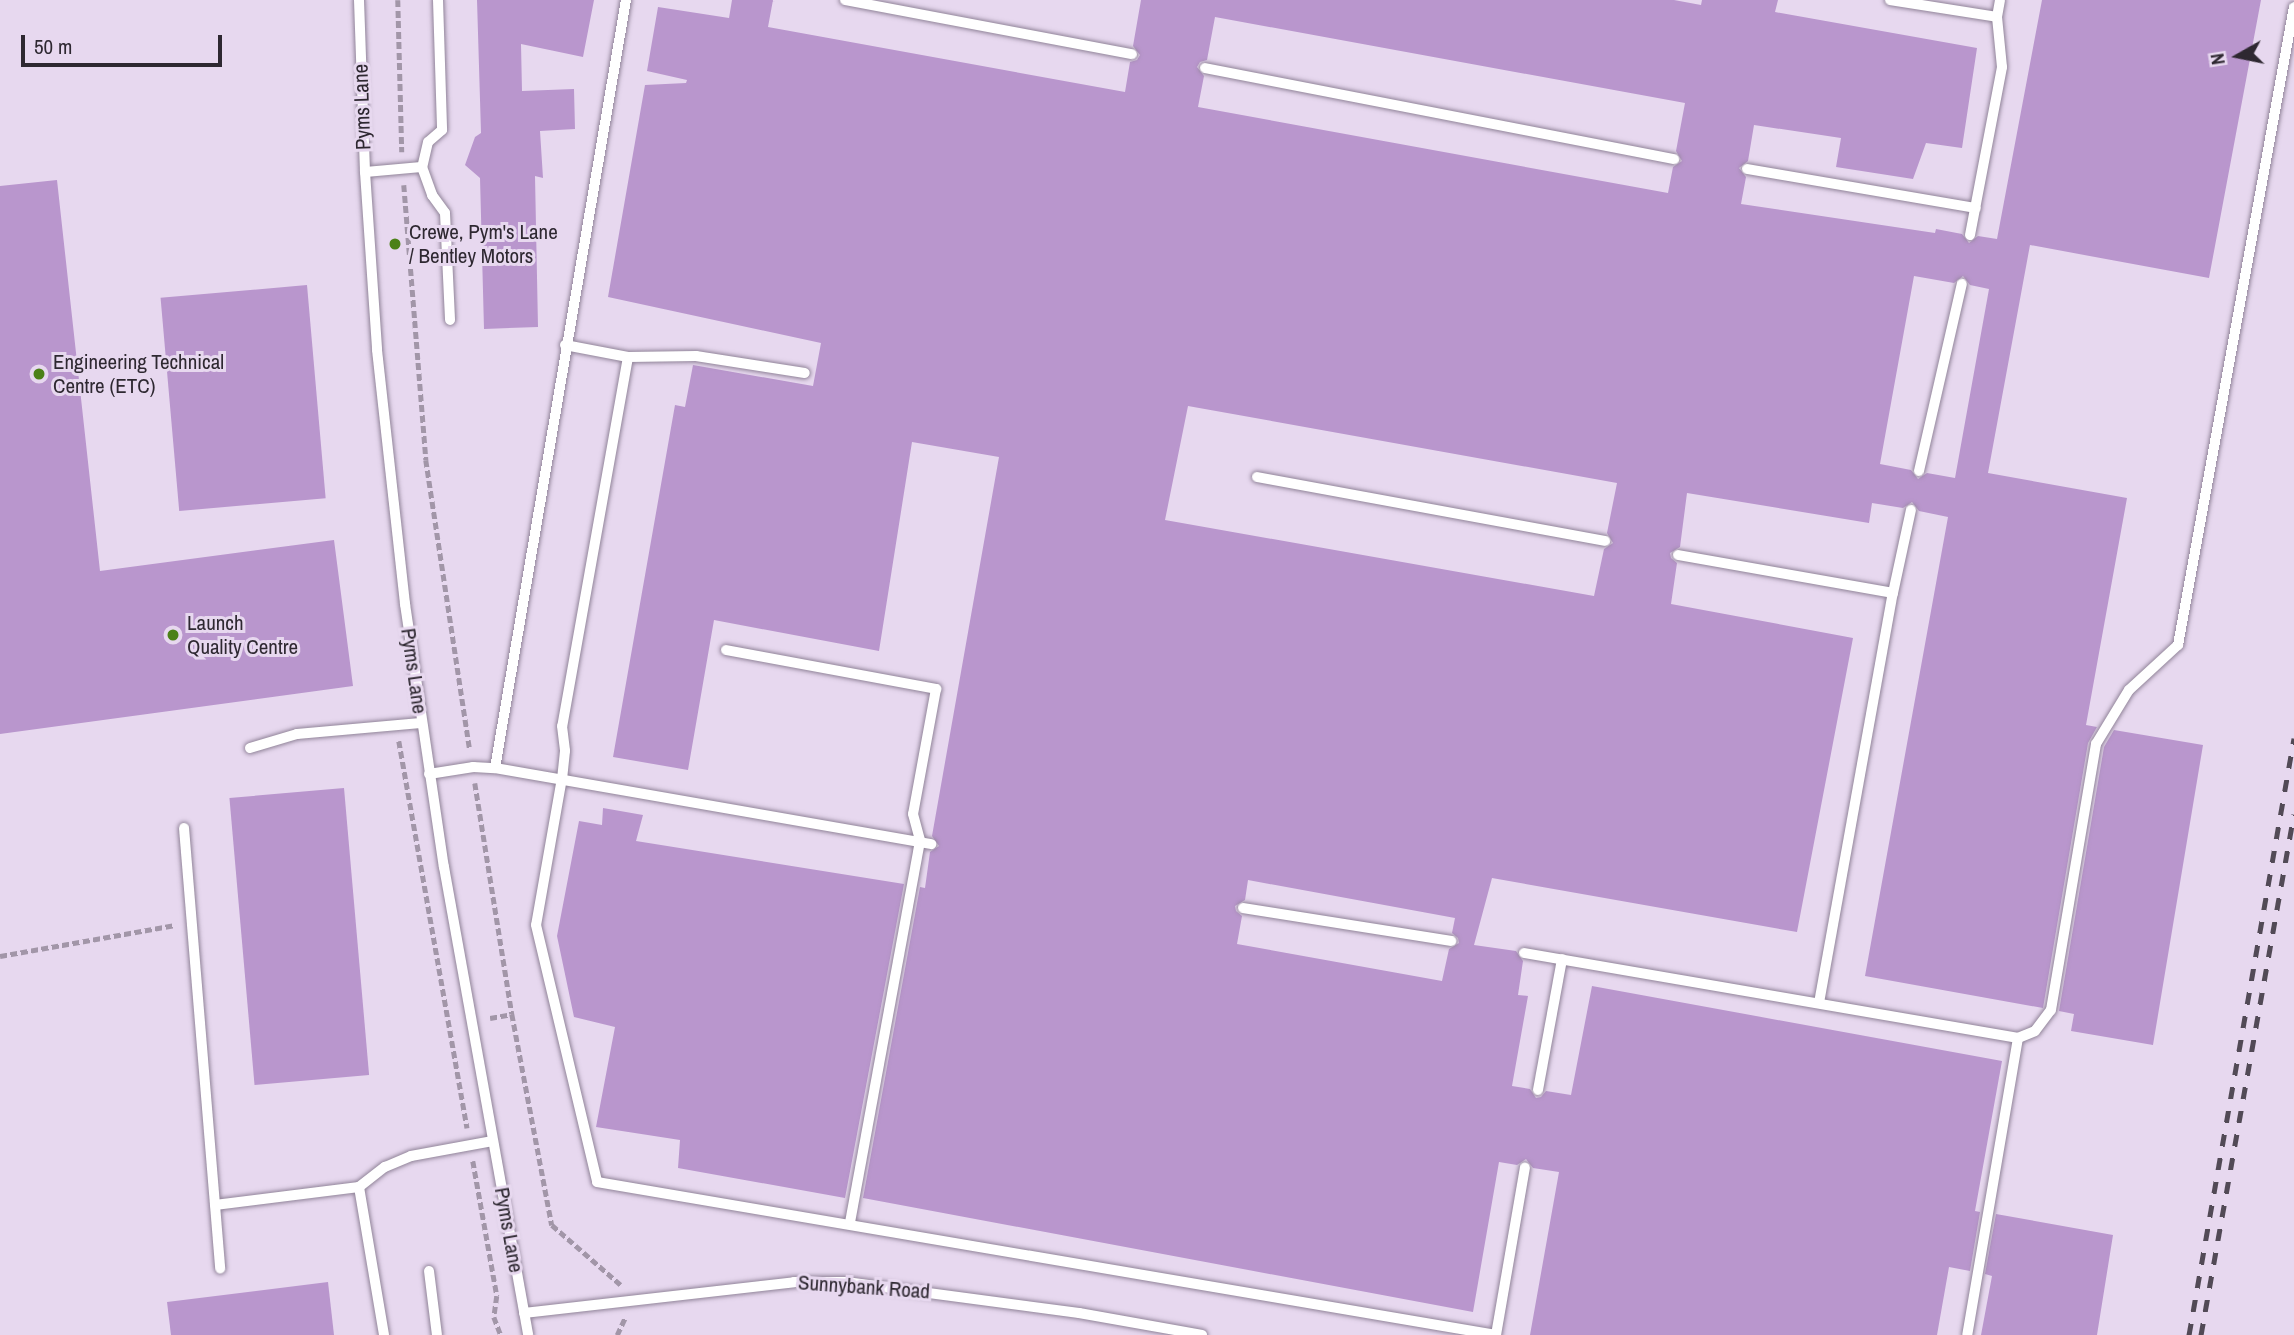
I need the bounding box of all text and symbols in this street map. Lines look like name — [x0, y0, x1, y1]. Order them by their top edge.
scale bar — [24, 21, 226, 65]
north arrow — [2203, 21, 2273, 91]
text: 50 m — [34, 32, 72, 61]
text: N — [2204, 52, 2231, 67]
street label: Pyms Lane — [348, 64, 376, 150]
place label: Crewe, Pym's Lane / Bentley Motors — [409, 219, 558, 269]
marker: Crewe, Pym's Lane / Bentley Motors — [387, 236, 403, 252]
place label: Engineering Technical Centre (ETC) — [53, 349, 224, 399]
marker: Engineering Technical Centre (ETC) — [31, 366, 47, 382]
place label: Launch Quality Centre — [187, 610, 298, 660]
marker: Launch Quality Centre — [165, 627, 181, 643]
street label: Pyms Lane — [396, 627, 432, 715]
street label: Pyms Lane — [489, 1185, 529, 1275]
street label: Sunnybank Road — [797, 1270, 931, 1304]

